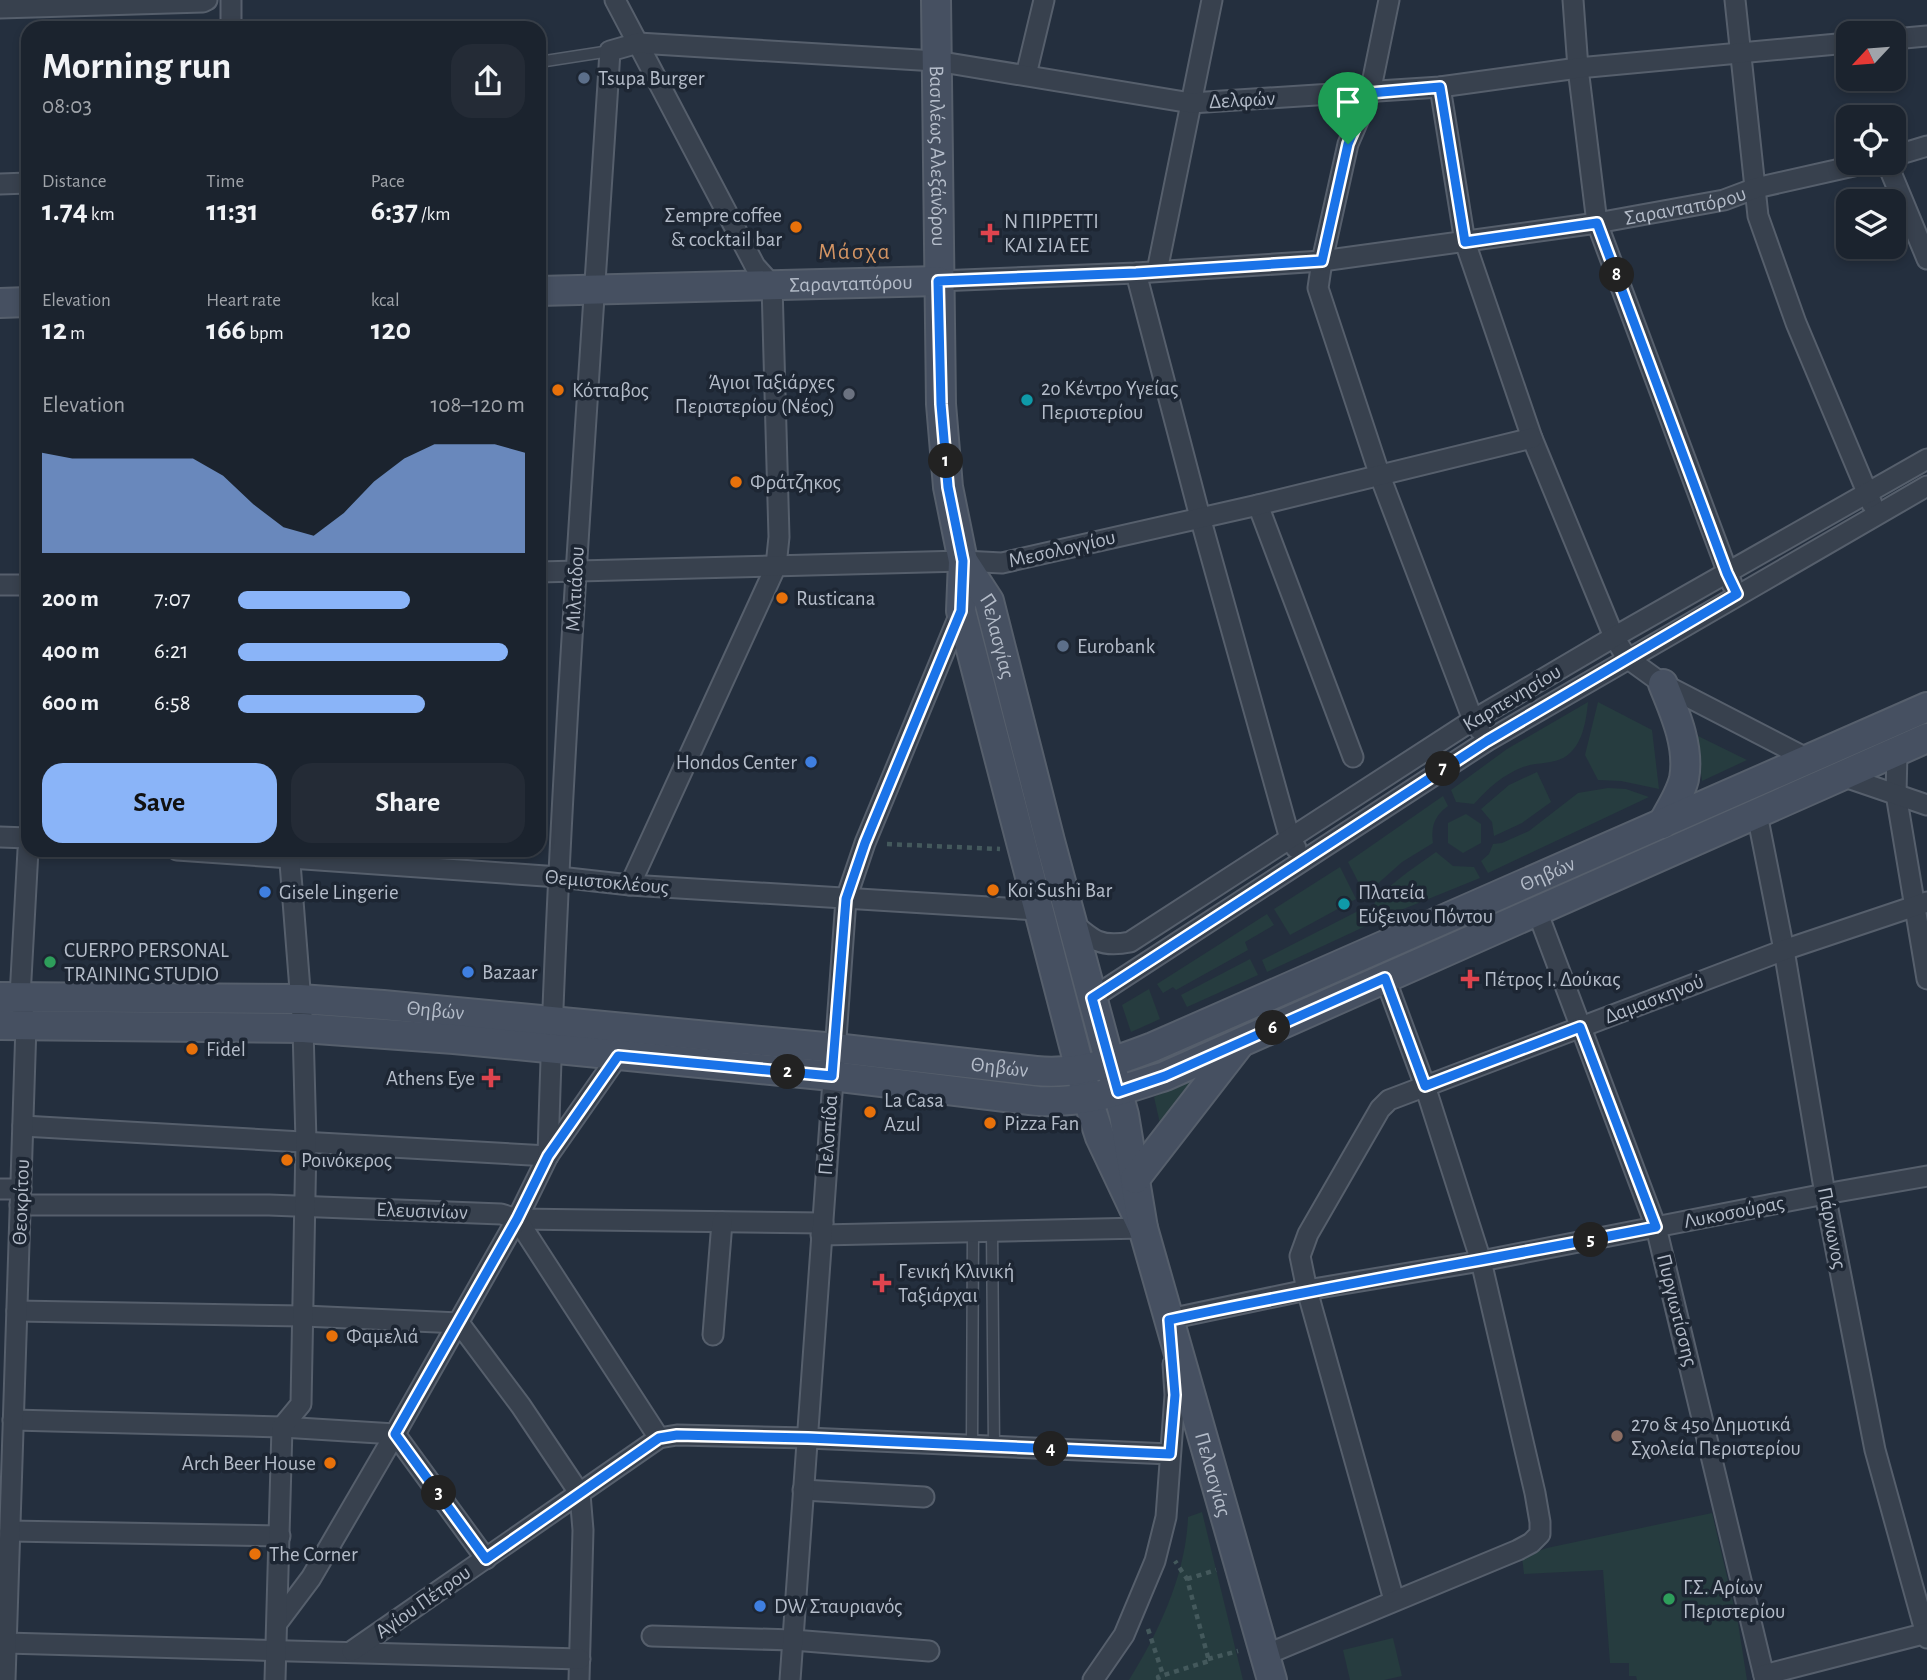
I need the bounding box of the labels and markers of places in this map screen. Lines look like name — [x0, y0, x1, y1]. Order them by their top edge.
place label: Tsupa Burger — [598, 68, 705, 89]
marker: Tsupa Burger — [576, 70, 592, 86]
pin — [1318, 72, 1378, 144]
place label: Σempre coffee & cocktail bar — [665, 205, 782, 250]
place label: Ν ΠΙΡΡΕΤΤΙ ΚΑΙ ΣΙΑ ΕΕ — [1004, 211, 1099, 256]
marker: Σempre coffee & cocktail bar — [788, 219, 804, 235]
marker: Ν ΠΙΡΡΕΤΤΙ ΚΑΙ ΣΙΑ ΕΕ — [982, 225, 998, 241]
pin: 8 — [1600, 258, 1634, 292]
place label: Άγιοι Ταξιάρχες Περιστερίου (Νέος) — [675, 372, 835, 417]
place label: 2ο Κέντρο Υγείας Περιστερίου — [1041, 378, 1178, 423]
place label: Κότταβος — [572, 380, 649, 401]
marker: Κότταβος — [550, 382, 566, 398]
marker: Άγιοι Ταξιάρχες Περιστερίου (Νέος) — [841, 386, 857, 402]
marker: 2ο Κέντρο Υγείας Περιστερίου — [1019, 392, 1035, 408]
pin: 1 — [928, 444, 964, 478]
place label: Φράτζηκος — [750, 472, 841, 493]
marker: Φράτζηκος — [728, 474, 744, 490]
place label: Rusticana — [796, 588, 876, 609]
marker: Rusticana — [774, 590, 790, 606]
place label: Eurobank — [1077, 636, 1155, 657]
marker: Eurobank — [1055, 638, 1071, 654]
place label: Hondos Center — [676, 752, 797, 773]
pin: 7 — [1426, 752, 1460, 786]
marker: Hondos Center — [803, 754, 819, 770]
place label: Koi Sushi Bar — [1007, 880, 1112, 901]
place label: Gisele Lingerie — [279, 882, 399, 903]
marker: Koi Sushi Bar — [985, 882, 1001, 898]
place label: Πλατεία Εύξεινου Πόντου — [1358, 882, 1493, 928]
marker: Gisele Lingerie — [257, 884, 273, 900]
marker: Πλατεία Εύξεινου Πόντου — [1336, 896, 1352, 912]
place label: CUERPO PERSONAL TRAINING STUDIO — [64, 940, 229, 985]
marker: CUERPO PERSONAL TRAINING STUDIO — [42, 954, 58, 970]
place label: Bazaar — [482, 962, 538, 983]
marker: Bazaar — [460, 964, 476, 980]
place label: Πέτρος Ι. Δούκας — [1484, 969, 1621, 990]
marker: Πέτρος Ι. Δούκας — [1462, 971, 1478, 987]
pin: 6 — [1256, 1010, 1290, 1046]
place label: Fidel — [206, 1039, 246, 1060]
marker: Fidel — [184, 1041, 200, 1057]
pin: 2 — [770, 1054, 806, 1090]
place label: Athens Eye — [386, 1068, 475, 1089]
marker: Athens Eye — [481, 1068, 501, 1088]
place label: La Casa Azul — [884, 1090, 944, 1135]
marker: La Casa Azul — [862, 1104, 878, 1120]
place label: Pizza Fan — [1004, 1113, 1079, 1134]
marker: Pizza Fan — [982, 1115, 998, 1131]
place label: Ροινόκερος — [301, 1150, 392, 1171]
marker: Ροινόκερος — [279, 1152, 295, 1168]
pin: 5 — [1574, 1222, 1608, 1258]
place label: Γενική Κλινική Ταξιάρχαι — [898, 1261, 1014, 1307]
marker: Γενική Κλινική Ταξιάρχαι — [872, 1273, 892, 1293]
place label: Φαμελιά — [346, 1326, 419, 1347]
marker: Φαμελιά — [324, 1328, 340, 1344]
place label: 27ο & 45ο Δημοτικά Σχολεία Περιστερίου — [1631, 1414, 1801, 1459]
marker: 27ο & 45ο Δημοτικά Σχολεία Περιστερίου — [1609, 1428, 1625, 1444]
pin: 4 — [1034, 1432, 1068, 1466]
place label: Arch Beer House — [182, 1453, 316, 1474]
marker: Arch Beer House — [322, 1455, 338, 1471]
pin: 3 — [422, 1476, 457, 1510]
place label: The Corner — [269, 1544, 358, 1565]
marker: The Corner — [247, 1546, 263, 1562]
place label: Γ.Σ. Αρίων Περιστερίου — [1683, 1577, 1785, 1622]
marker: Γ.Σ. Αρίων Περιστερίου — [1661, 1591, 1677, 1607]
place label: DW Σταυριανός — [774, 1596, 903, 1617]
marker: DW Σταυριανός — [752, 1598, 768, 1614]

